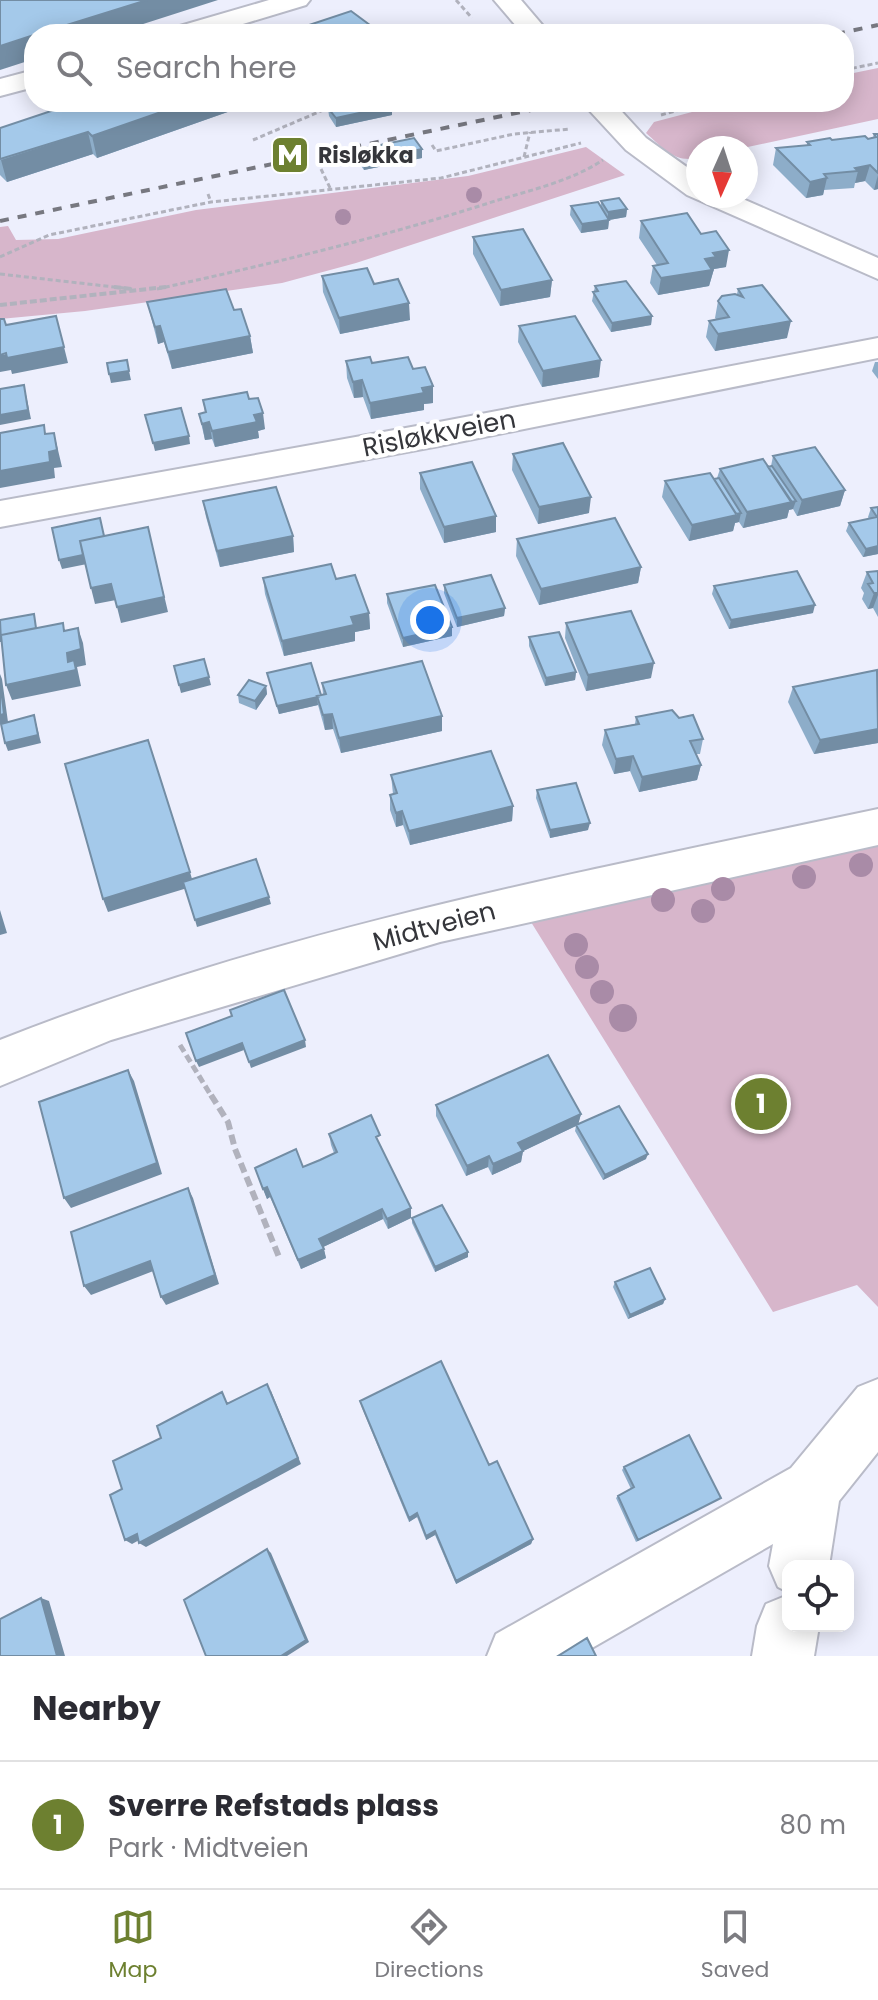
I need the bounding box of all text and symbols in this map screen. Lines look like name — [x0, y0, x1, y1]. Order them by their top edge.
search box — [24, 24, 854, 112]
icon: search — [52, 46, 96, 90]
text: Search here — [116, 46, 297, 89]
metro station icon: Risløkka — [269, 134, 311, 176]
north arrow — [686, 136, 758, 208]
place label: Risløkka — [318, 140, 414, 171]
street label: Risløkkveien — [359, 400, 519, 466]
your location — [410, 600, 450, 640]
street label: Midtveien — [369, 892, 499, 960]
pin: 1 — [735, 1074, 787, 1134]
map controls — [782, 1560, 854, 1632]
button: locate — [782, 1560, 854, 1632]
text: Nearby — [32, 1684, 161, 1732]
text: Sverre Refstads plass — [108, 1784, 439, 1827]
text: 1 — [53, 1807, 63, 1843]
text: 80 m — [780, 1807, 846, 1843]
text: Park · Midtveien — [108, 1830, 309, 1866]
tab: Map — [109, 1905, 157, 1986]
tab: Directions — [374, 1905, 484, 1986]
tab: Saved — [701, 1905, 769, 1986]

